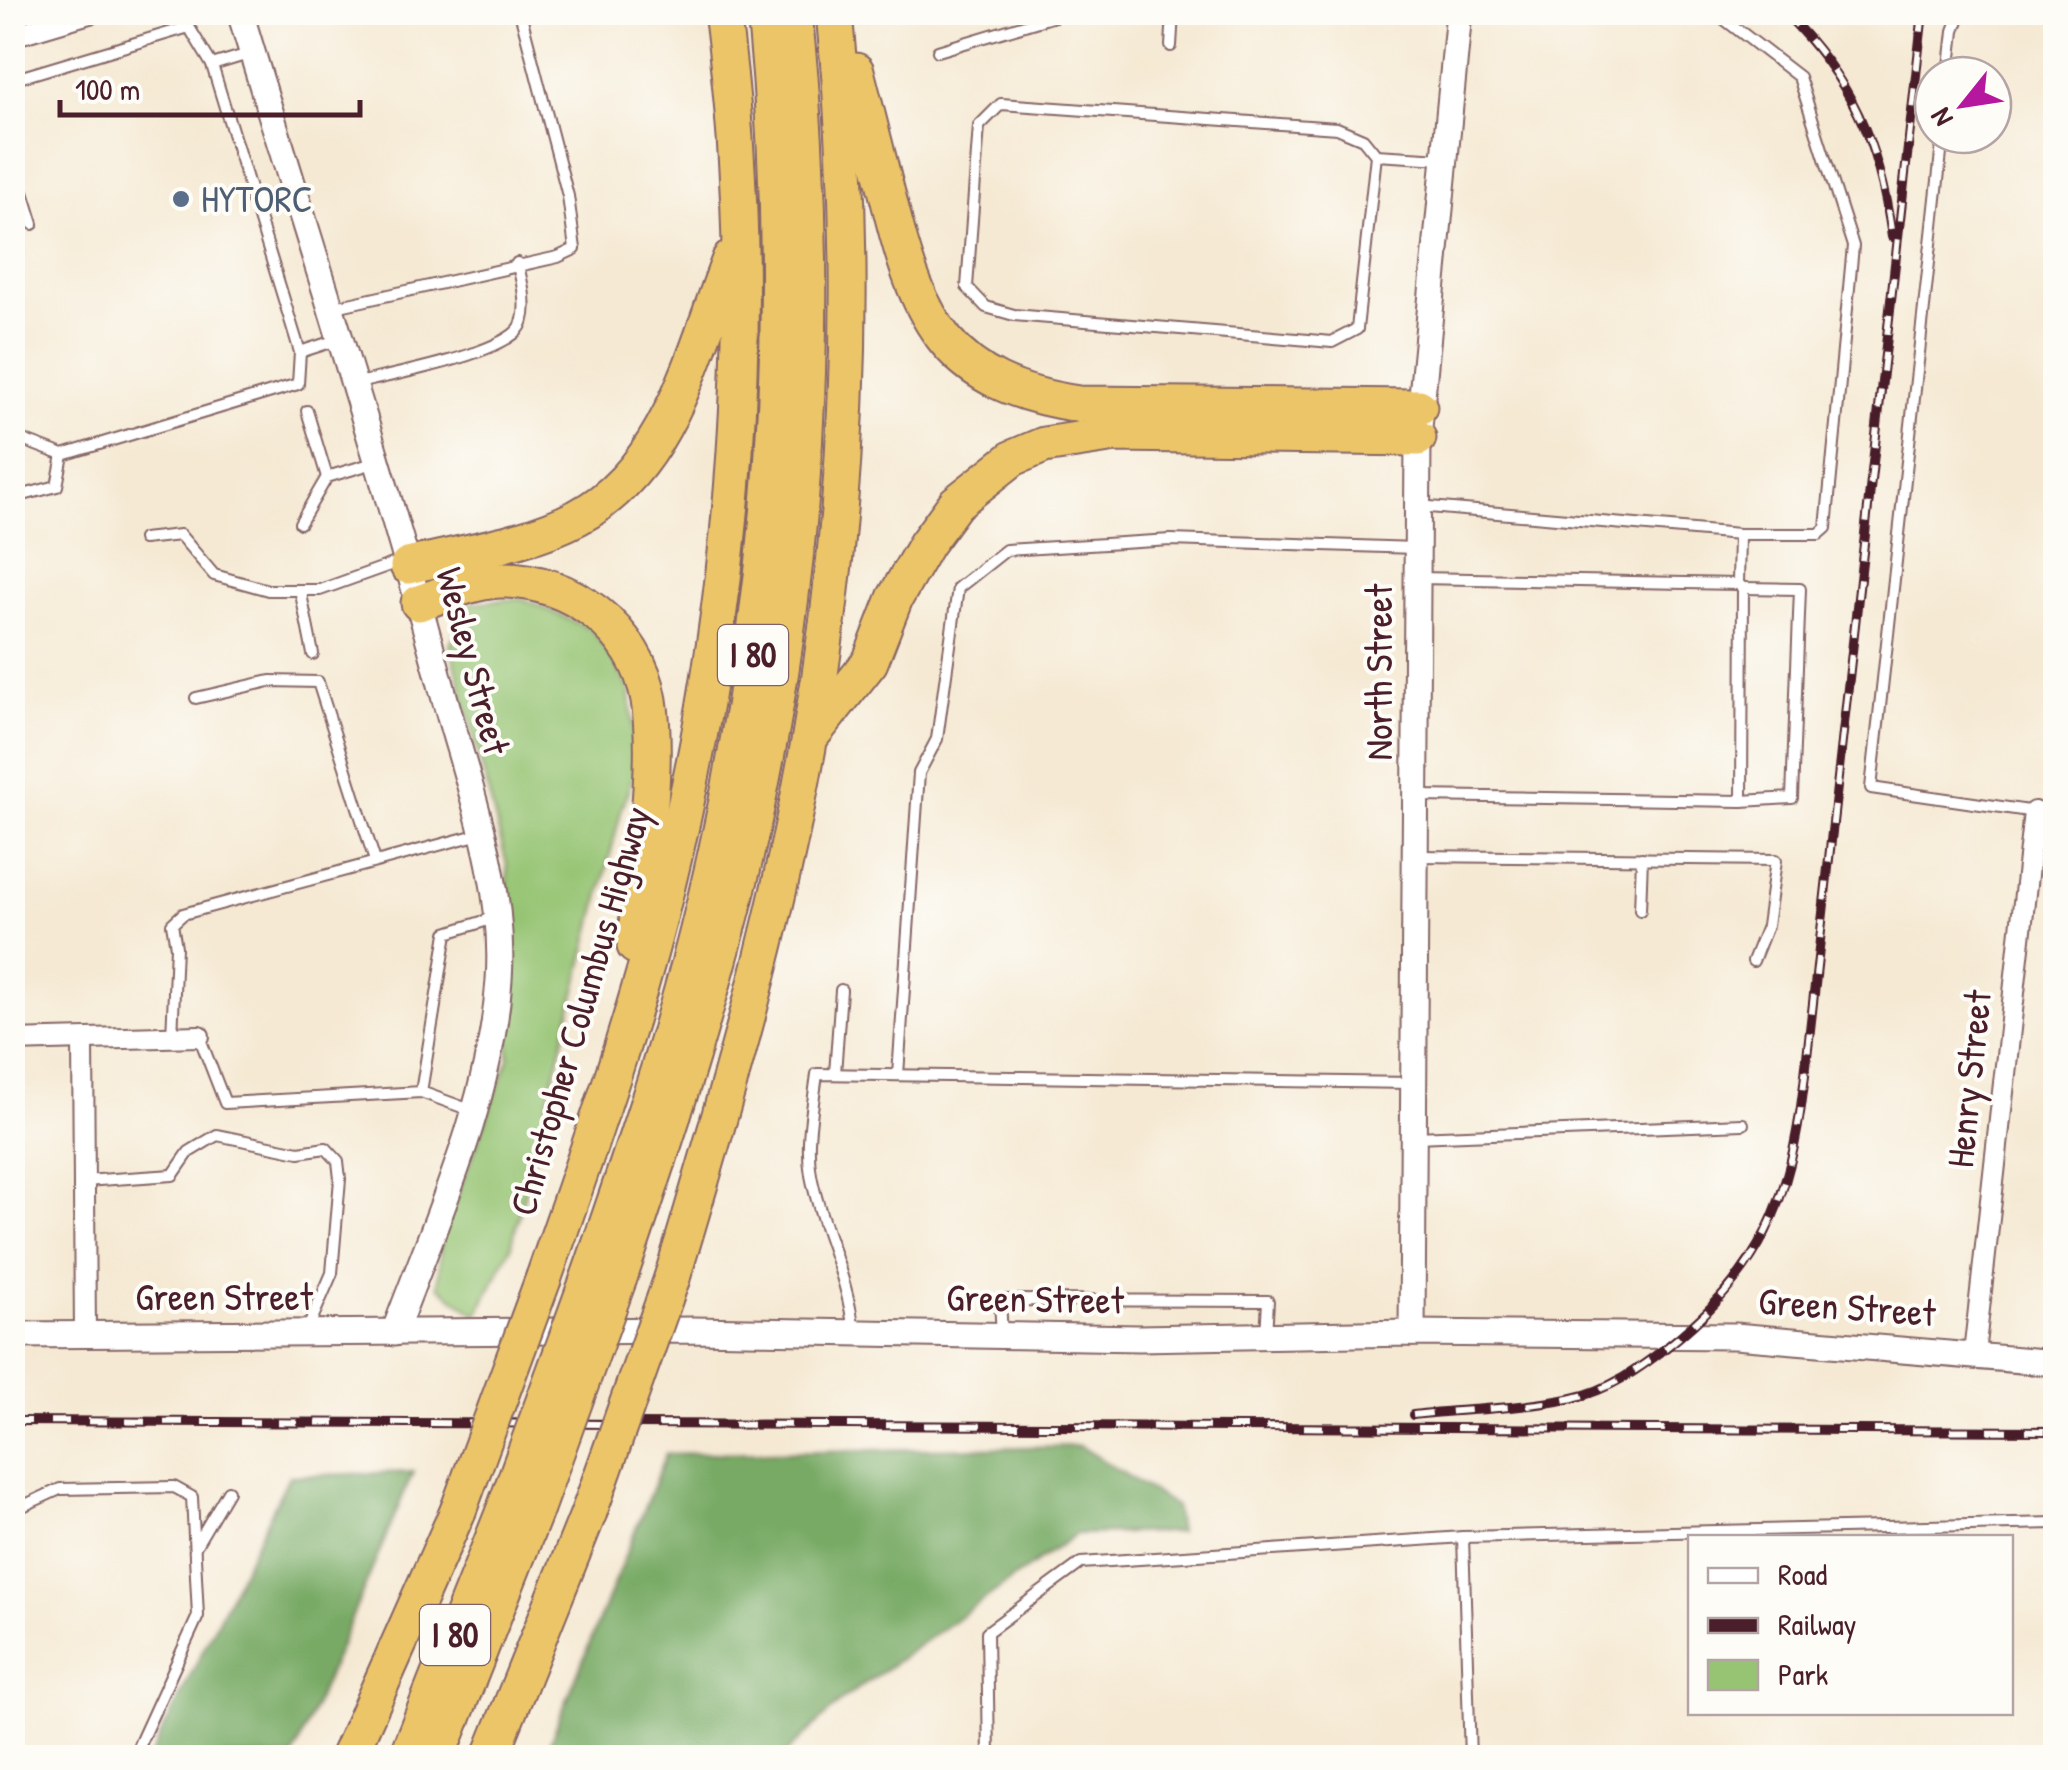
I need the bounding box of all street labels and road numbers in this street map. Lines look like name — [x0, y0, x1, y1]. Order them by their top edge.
street label: Wesley Street — [424, 561, 524, 761]
street label: North Street — [1352, 583, 1404, 760]
road number: I 80 — [718, 625, 788, 685]
street label: Christopher Columbus Highway — [496, 800, 662, 1221]
street label: Henry Street — [1933, 987, 2003, 1170]
street label: Green Street — [135, 1270, 314, 1322]
street label: Green Street — [946, 1270, 1125, 1326]
street label: Green Street — [1757, 1274, 1938, 1338]
road number: I 80 — [420, 1605, 490, 1665]

